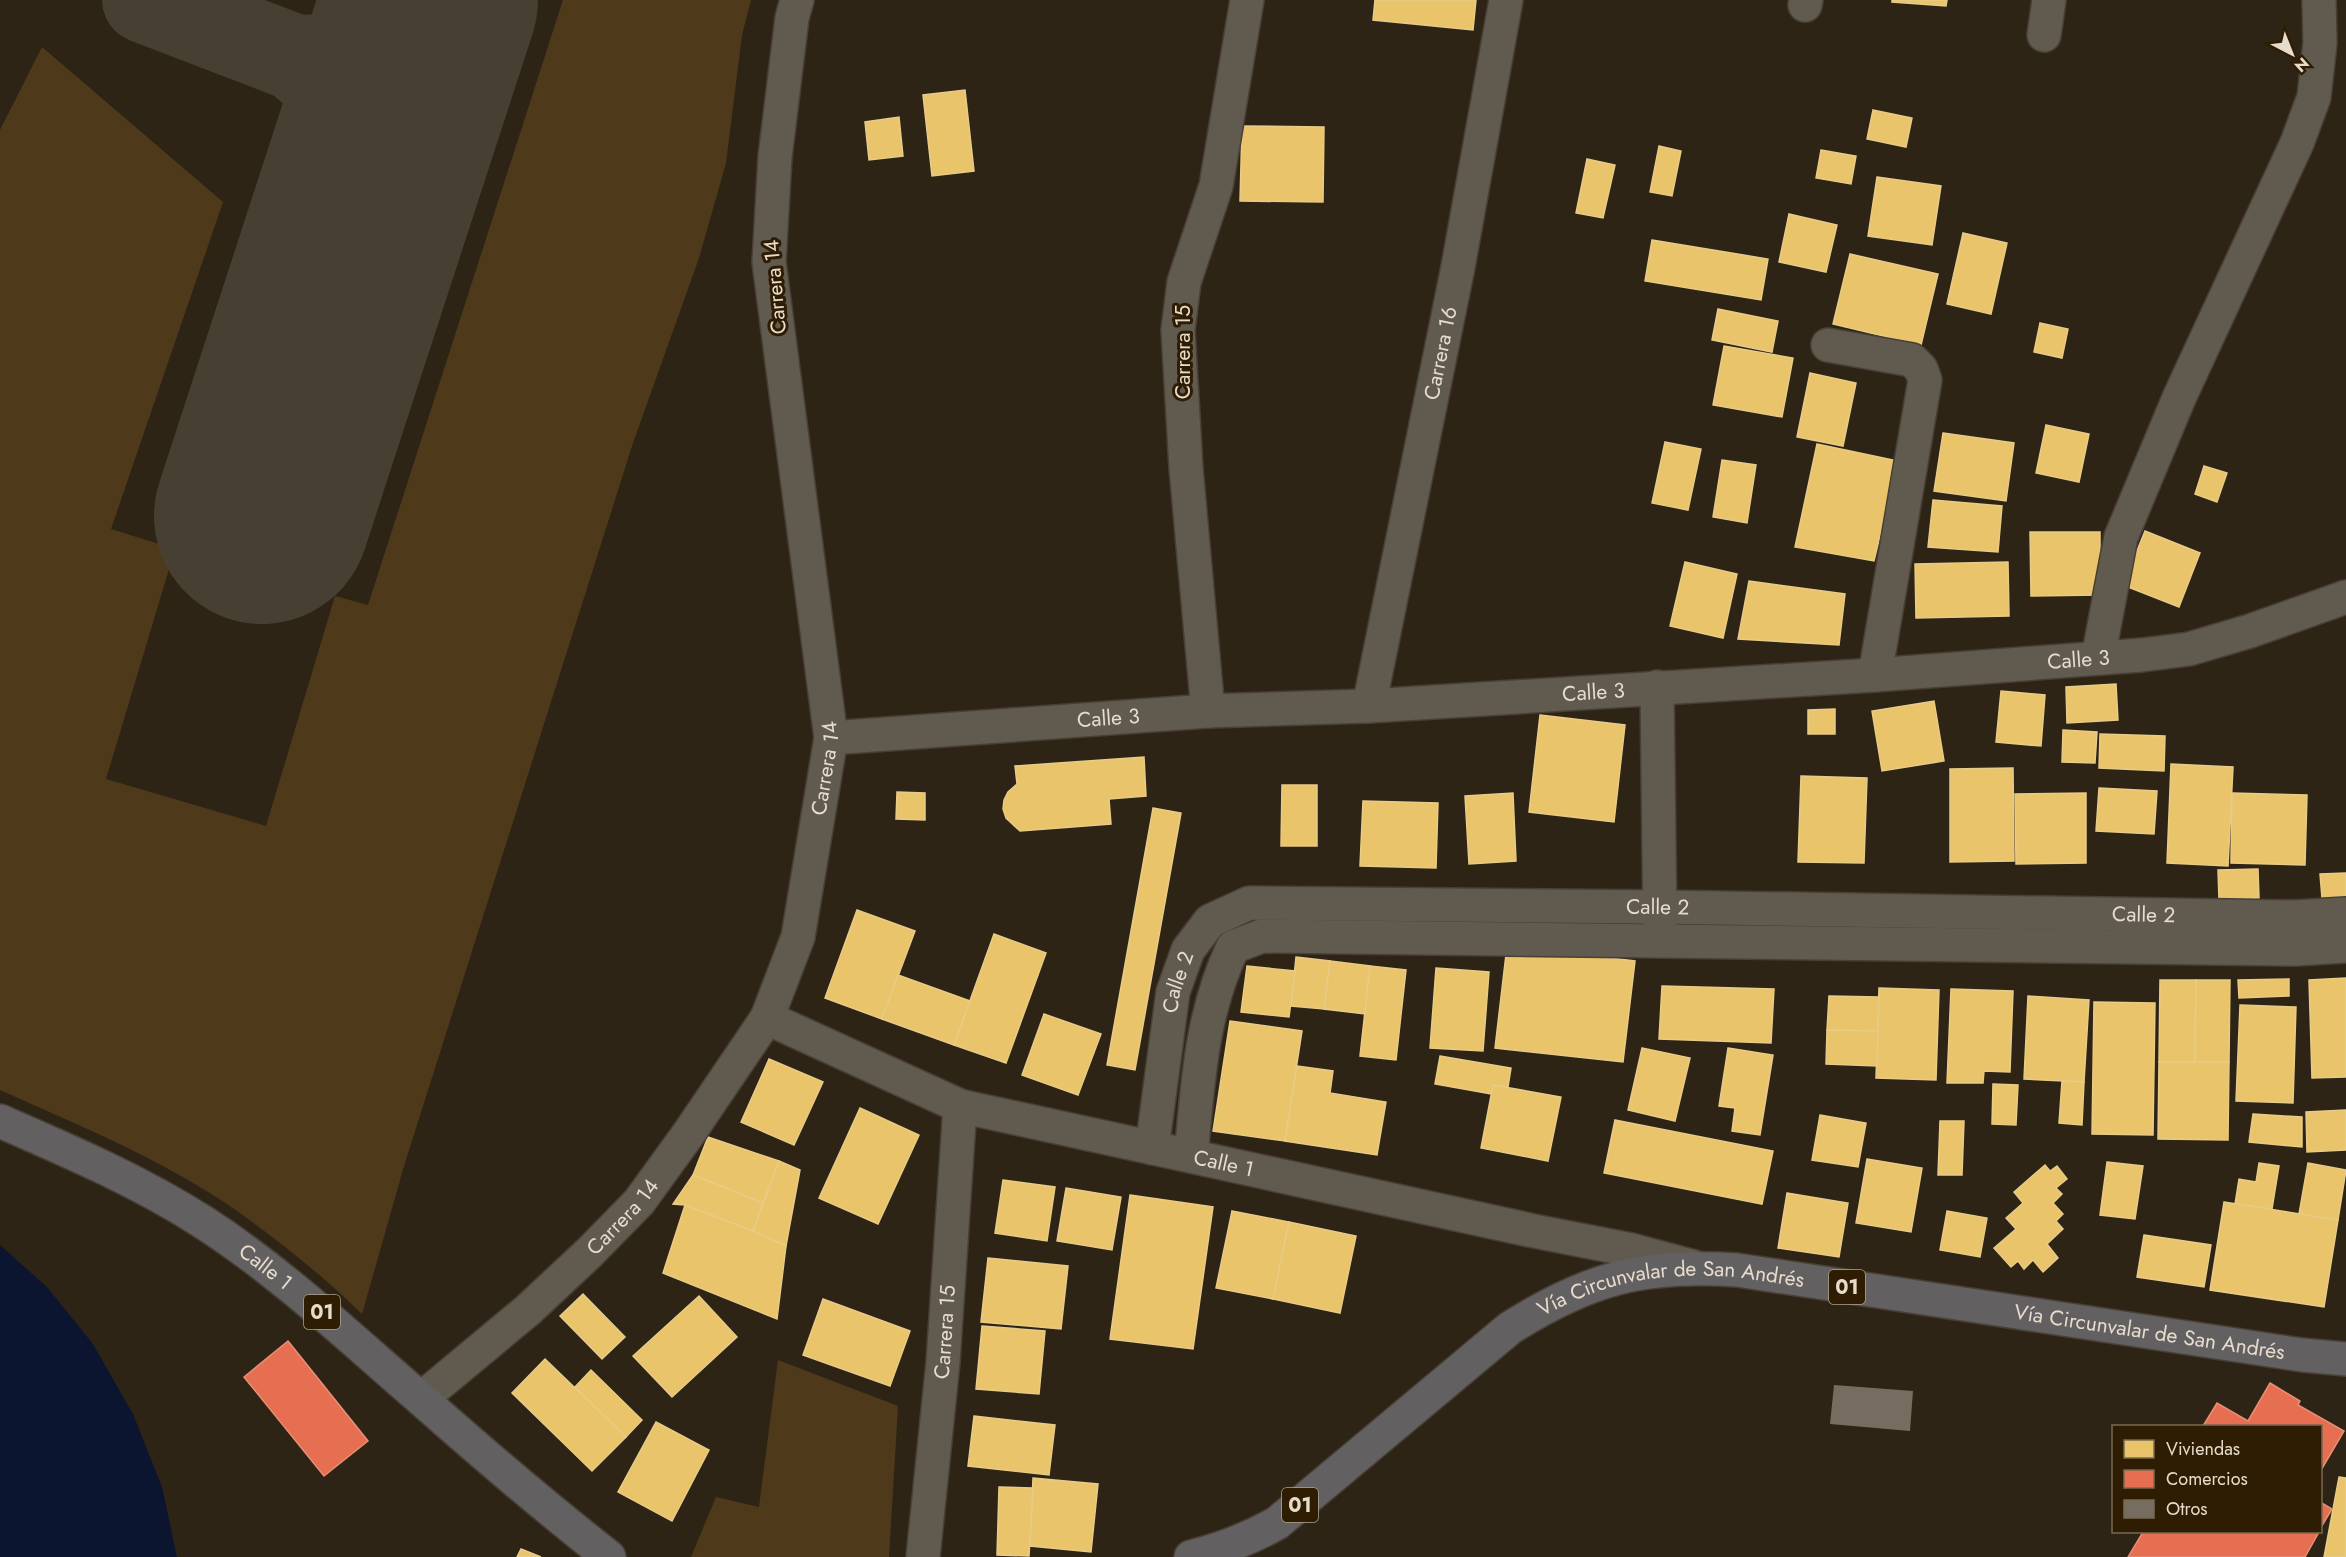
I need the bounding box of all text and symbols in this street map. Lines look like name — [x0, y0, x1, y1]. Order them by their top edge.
north arrow — [2262, 24, 2322, 84]
text: N — [2289, 52, 2314, 78]
street label: Carrera 14 — [756, 239, 794, 335]
street label: Carrera 16 — [1416, 304, 1465, 403]
street label: Carrera 15 — [1168, 305, 1198, 399]
street label: Calle 3 — [2046, 642, 2111, 677]
street label: Calle 3 — [1561, 675, 1626, 709]
street label: Calle 3 — [1076, 701, 1141, 735]
street label: Carrera 14 — [803, 720, 847, 817]
street label: Calle 2 — [1626, 892, 1689, 922]
street label: Calle 2 — [2112, 899, 2175, 930]
street label: Calle 2 — [1155, 947, 1201, 1015]
street label: Calle 1 — [1191, 1142, 1257, 1185]
street label: Carrera 14 — [580, 1173, 666, 1262]
street label: Calle 1 — [233, 1236, 299, 1297]
street label: Vía Circunvalar de San Andrés — [1532, 1254, 1806, 1324]
road number: 01 — [1829, 1270, 1865, 1304]
street label: Carrera 15 — [926, 1284, 963, 1381]
road number: 01 — [304, 1295, 340, 1329]
street label: Vía Circunvalar de San Andrés — [2012, 1297, 2287, 1367]
legend — [2112, 1425, 2322, 1533]
text: Viviendas — [2166, 1436, 2240, 1462]
text: Comercios — [2166, 1466, 2248, 1492]
road number: 01 — [1282, 1488, 1318, 1522]
text: Otros — [2166, 1496, 2208, 1522]

